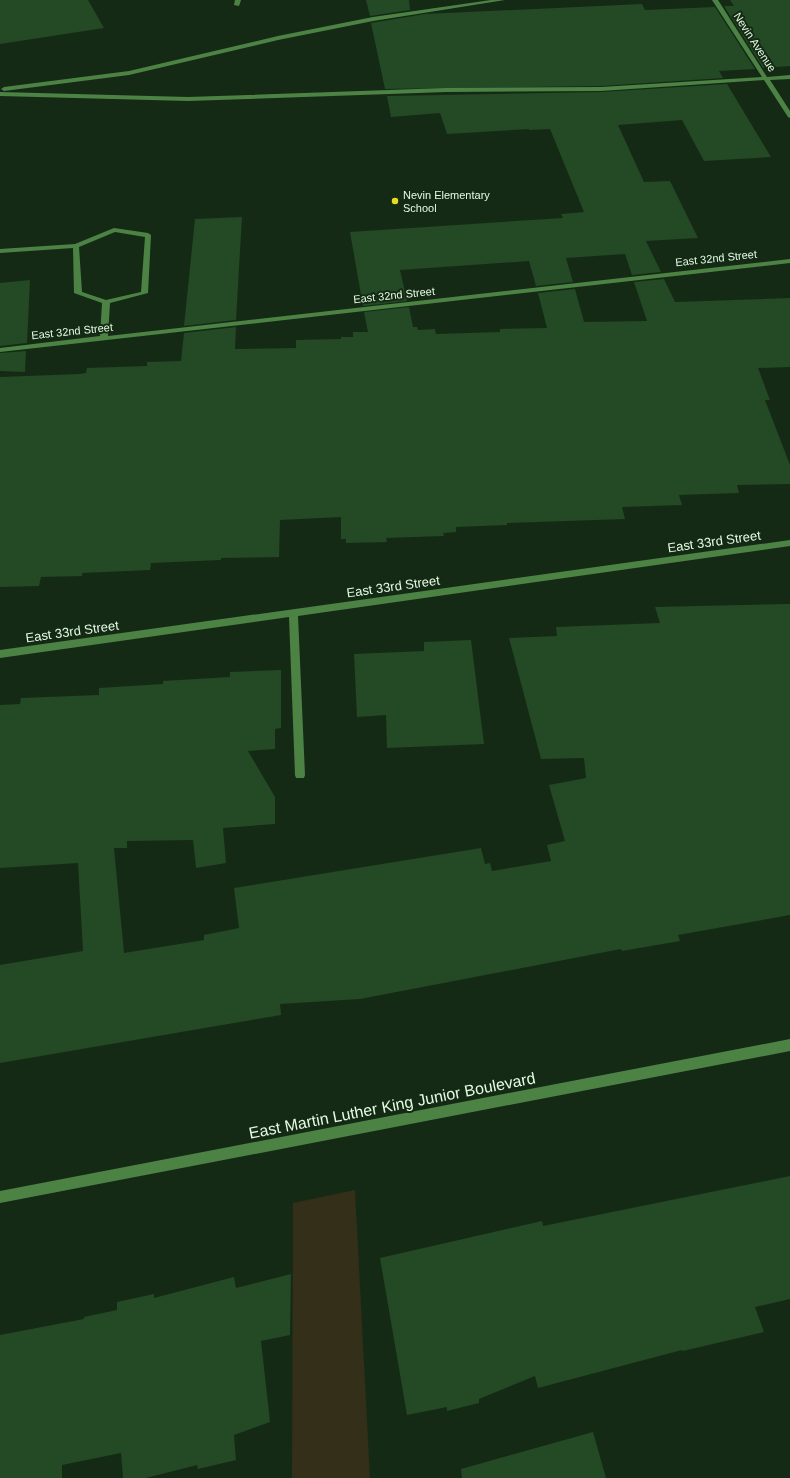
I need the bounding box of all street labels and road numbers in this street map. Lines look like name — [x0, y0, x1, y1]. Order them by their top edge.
street label: Nevin Avenue — [732, 10, 778, 74]
street label: East 32nd Street — [675, 248, 757, 268]
street label: East 32nd Street — [353, 285, 435, 305]
street label: East 32nd Street — [31, 321, 113, 341]
street label: East 33rd Street — [667, 527, 762, 555]
street label: East 33rd Street — [346, 572, 441, 600]
street label: East 33rd Street — [25, 617, 120, 645]
street label: East Martin Luther King Junior Boulevard — [247, 1069, 537, 1142]

